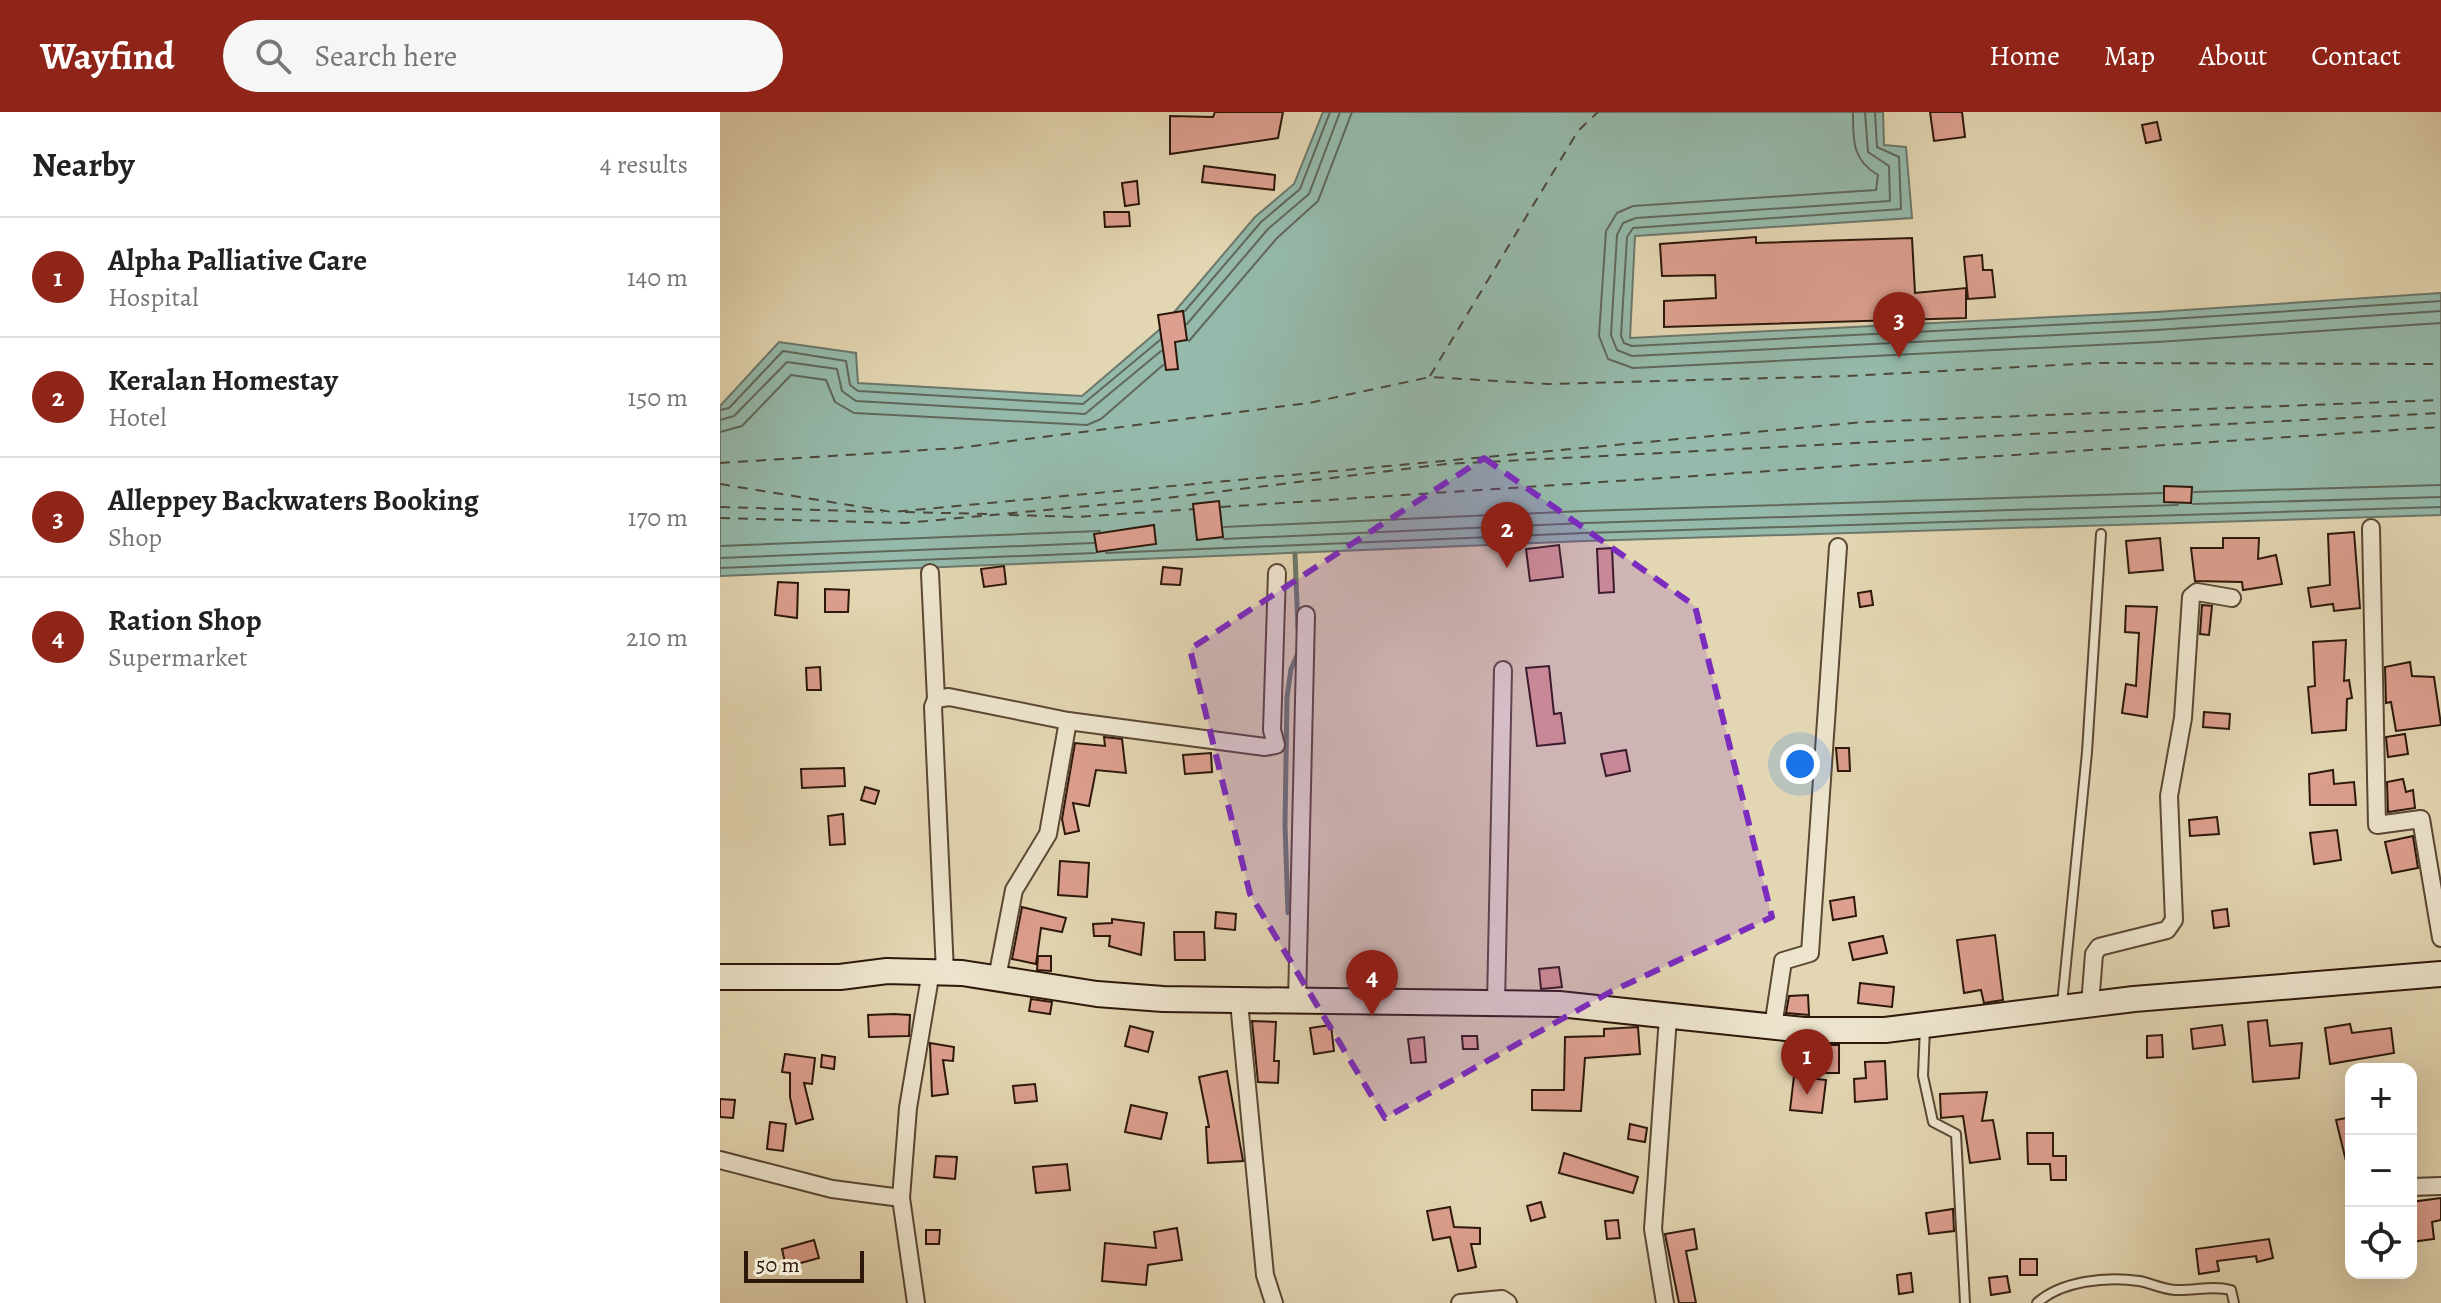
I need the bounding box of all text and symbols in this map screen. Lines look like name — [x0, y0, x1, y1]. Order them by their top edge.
search box — [223, 20, 783, 92]
text: Wayfind — [40, 30, 175, 82]
icon: search — [251, 34, 295, 78]
text: Search here — [315, 36, 457, 76]
text: Home — [1989, 37, 2060, 75]
text: Map — [2104, 37, 2155, 75]
text: About — [2199, 37, 2267, 75]
text: Contact — [2311, 37, 2401, 75]
text: Nearby — [32, 141, 135, 188]
text: 4 results — [600, 147, 688, 182]
text: Alpha Palliative Care — [108, 240, 367, 280]
text: 1 — [53, 260, 63, 295]
text: 140 m — [627, 260, 688, 295]
text: Hospital — [108, 280, 199, 315]
pin: 3 — [1873, 292, 1925, 358]
text: Keralan Homestay — [108, 360, 338, 400]
text: 2 — [52, 380, 64, 415]
text: 150 m — [627, 380, 688, 415]
text: Hotel — [108, 400, 167, 435]
text: Alleppey Backwaters Booking — [108, 480, 479, 520]
text: 3 — [52, 500, 64, 535]
text: 170 m — [628, 500, 688, 535]
pin: 2 — [1481, 502, 1533, 568]
text: Shop — [108, 520, 162, 555]
text: Ration Shop — [108, 600, 262, 640]
text: 4 — [52, 620, 64, 655]
text: 210 m — [626, 620, 688, 655]
text: Supermarket — [108, 640, 248, 675]
your location — [1780, 744, 1820, 784]
pin: 4 — [1346, 950, 1398, 1016]
pin: 1 — [1781, 1029, 1833, 1095]
map controls — [2345, 1063, 2417, 1279]
button: + — [2345, 1063, 2417, 1135]
button: − — [2345, 1135, 2417, 1207]
button: locate — [2345, 1207, 2417, 1279]
scale bar — [744, 1247, 864, 1283]
text: 50 m — [756, 1250, 800, 1280]

